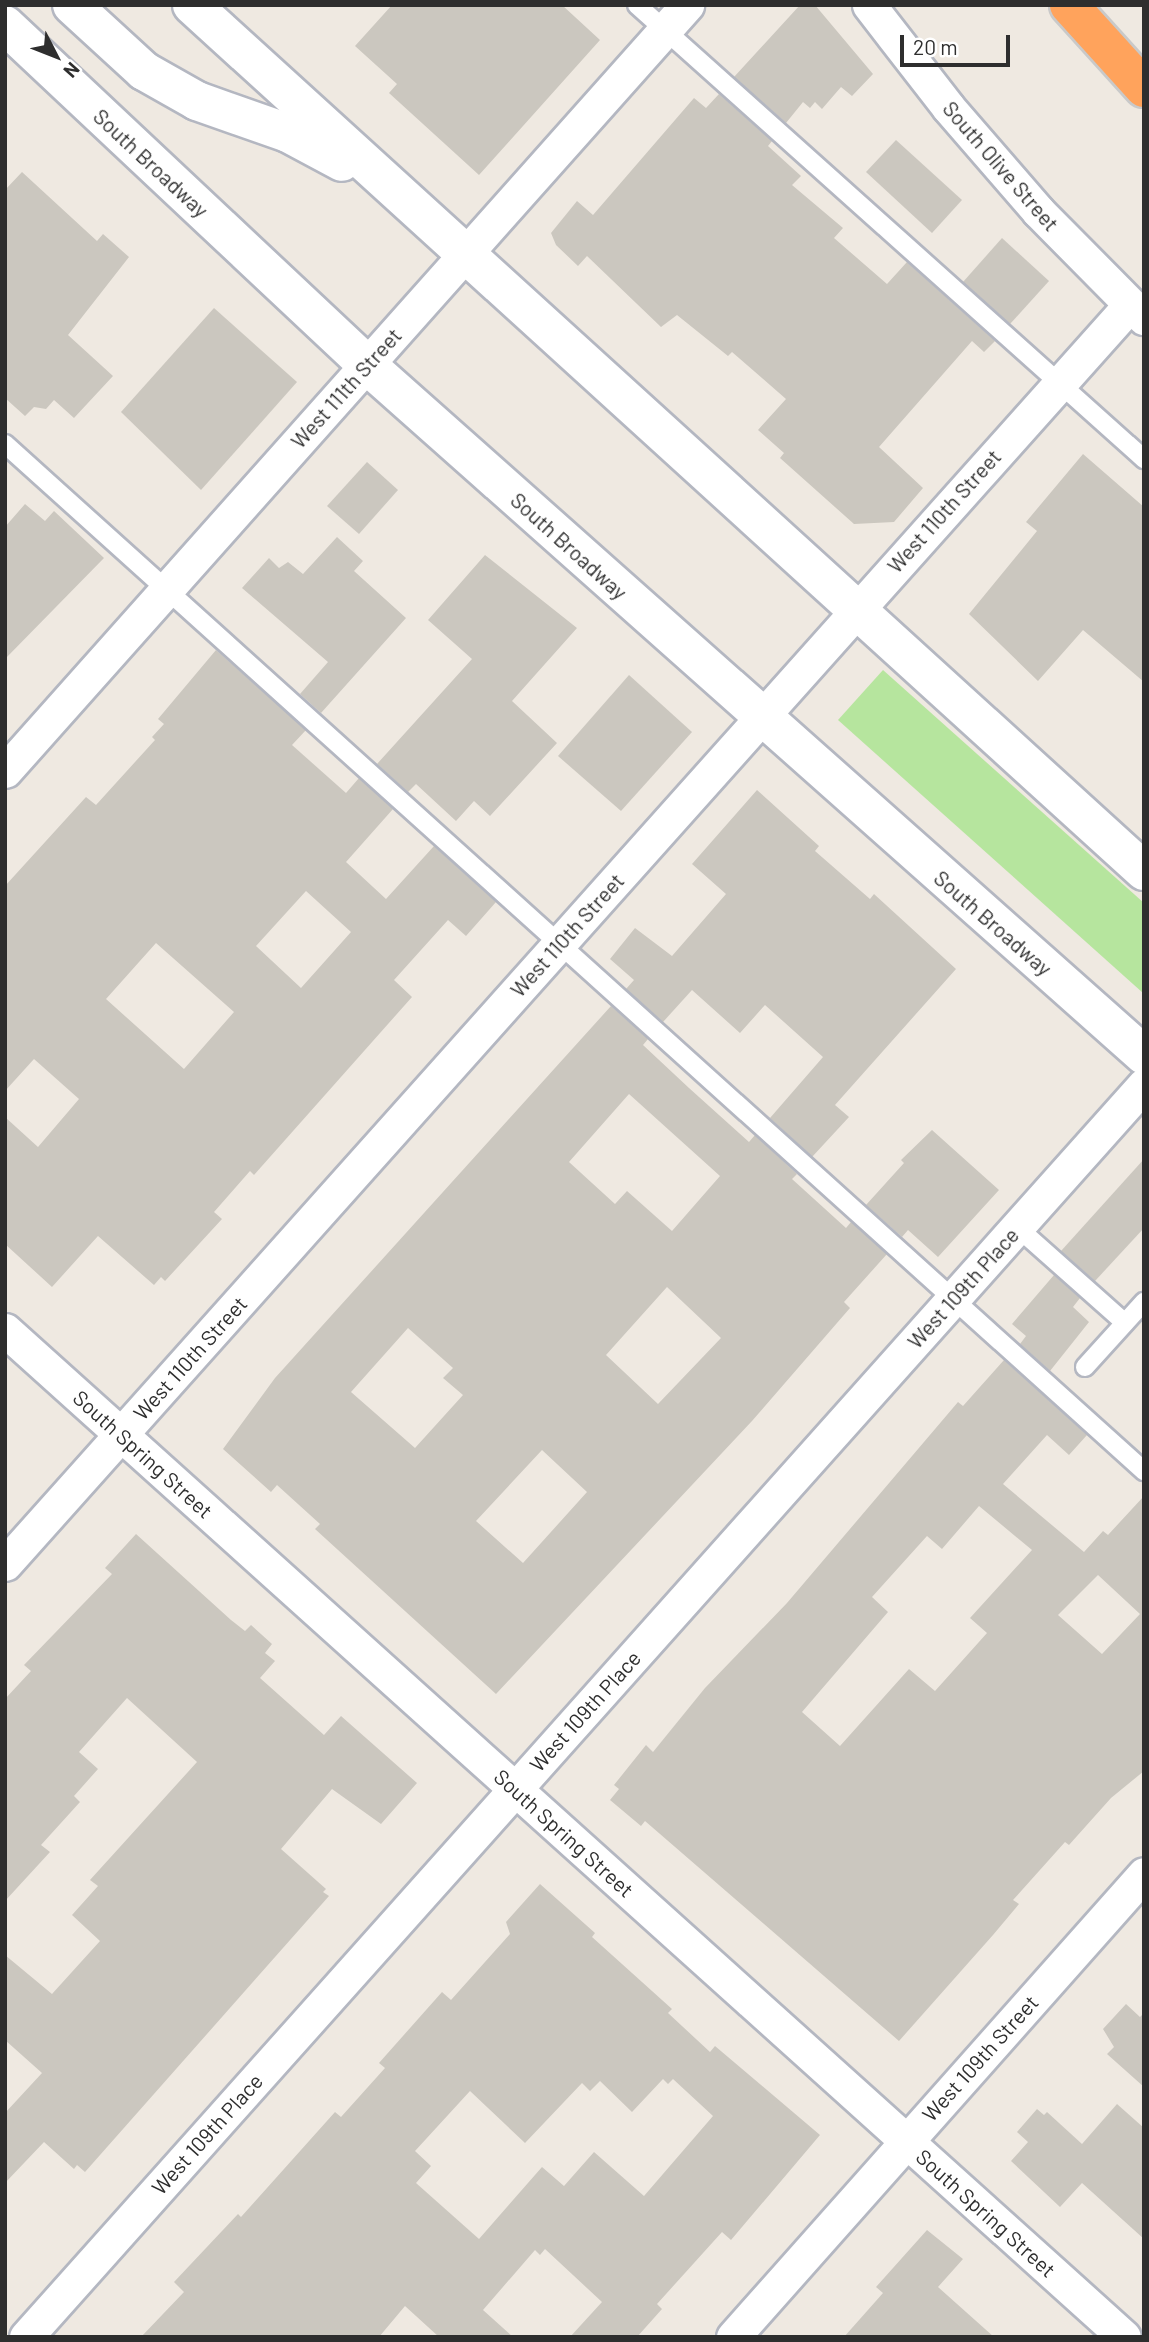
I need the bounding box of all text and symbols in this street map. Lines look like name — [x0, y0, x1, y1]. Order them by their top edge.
north arrow — [21, 21, 91, 91]
scale bar — [904, 21, 1014, 65]
text: 20 m — [913, 34, 958, 59]
text: N — [59, 58, 85, 83]
street label: South Olive Street — [938, 96, 1064, 236]
street label: South Broadway — [88, 103, 214, 223]
street label: West 111th Street — [285, 323, 407, 453]
street label: West 110th Street — [882, 444, 1006, 578]
street label: South Broadway — [506, 487, 632, 605]
street label: South Broadway — [929, 865, 1057, 981]
street label: West 110th Street — [505, 868, 629, 1002]
street label: West 109th Place — [902, 1222, 1024, 1354]
street label: West 110th Street — [128, 1291, 252, 1425]
street label: South Spring Street — [68, 1385, 218, 1523]
street label: West 109th Place — [524, 1645, 646, 1777]
street label: South Spring Street — [489, 1764, 639, 1902]
street label: West 109th Street — [917, 1990, 1043, 2126]
street label: West 109th Place — [146, 2068, 268, 2200]
street label: South Spring Street — [911, 2144, 1061, 2282]

